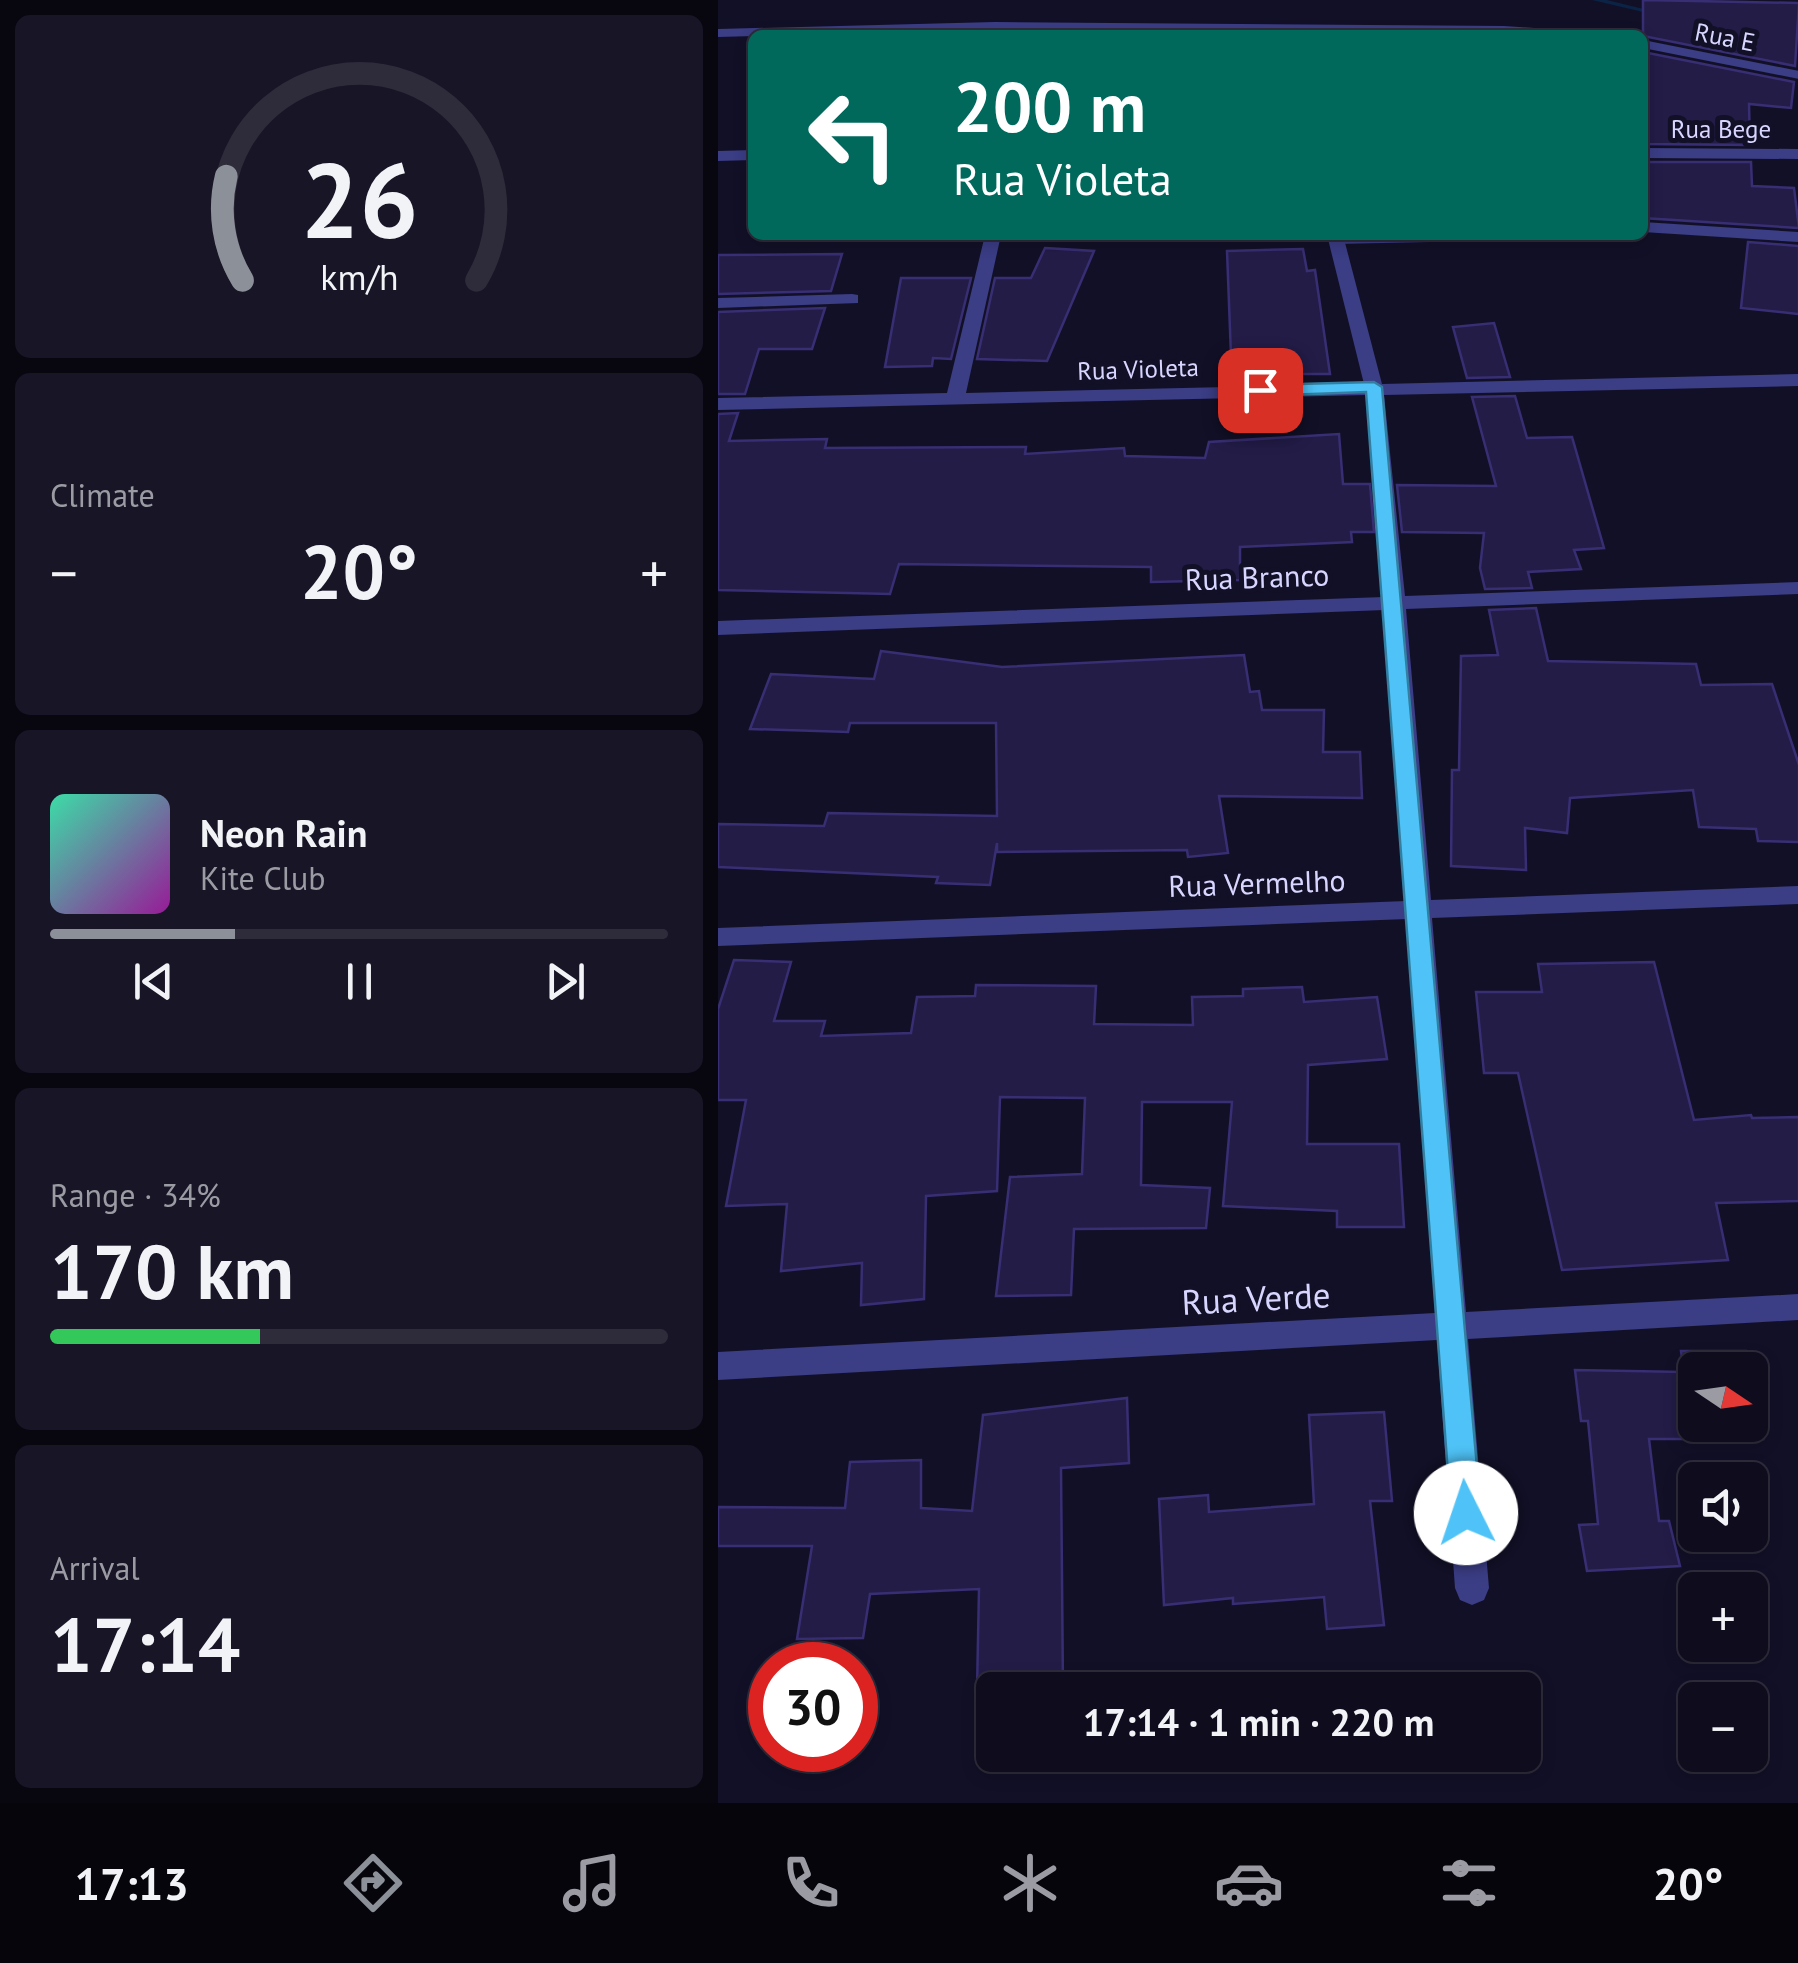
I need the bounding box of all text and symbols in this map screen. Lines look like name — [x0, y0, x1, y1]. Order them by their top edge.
street label: Rua E — [1692, 16, 1758, 58]
text: 200 m — [953, 61, 1146, 151]
icon: left — [788, 70, 918, 200]
street label: Rua Bege — [1671, 113, 1771, 145]
text: 26 — [300, 132, 418, 267]
text: Rua Violeta — [953, 149, 1172, 207]
text: km/h — [320, 254, 398, 300]
pin — [1218, 348, 1303, 433]
street label: Rua Violeta — [1077, 351, 1199, 387]
icon: arrive — [1233, 363, 1288, 418]
text: Climate — [50, 474, 155, 516]
text: 20° — [300, 523, 418, 620]
text: − — [50, 537, 78, 608]
text: + — [640, 537, 668, 608]
street label: Rua Branco — [1184, 554, 1330, 599]
text: Neon Rain — [200, 808, 367, 857]
text: Kite Club — [200, 857, 326, 899]
street label: Rua Vermelho — [1168, 860, 1346, 905]
icon: previous — [126, 954, 181, 1009]
icon: pause — [332, 954, 387, 1009]
icon: next — [538, 954, 593, 1009]
text: Range · 34% — [50, 1174, 221, 1216]
text: 170 km — [50, 1223, 294, 1320]
street label: Rua Verde — [1180, 1271, 1332, 1325]
north arrow — [1678, 1352, 1768, 1442]
map controls — [1678, 1352, 1768, 1772]
position arrow — [1414, 1461, 1518, 1565]
button: sound — [1678, 1462, 1768, 1552]
text: Arrival — [50, 1547, 140, 1589]
button: + — [1678, 1572, 1768, 1662]
text: 17:14 — [50, 1596, 240, 1693]
speed limit sign: 30 — [748, 1642, 878, 1772]
button: − — [1678, 1682, 1768, 1772]
text: 17:14 · 1 min · 220 m — [1083, 1697, 1434, 1746]
icon: directions — [338, 1848, 408, 1918]
icon: music — [557, 1848, 627, 1918]
icon: phone — [776, 1848, 846, 1918]
icon: climate — [995, 1848, 1065, 1918]
icon: car — [1214, 1848, 1284, 1918]
icon: filters — [1434, 1848, 1504, 1918]
text: 17:13 — [75, 1854, 189, 1912]
text: 20° — [1653, 1854, 1723, 1912]

